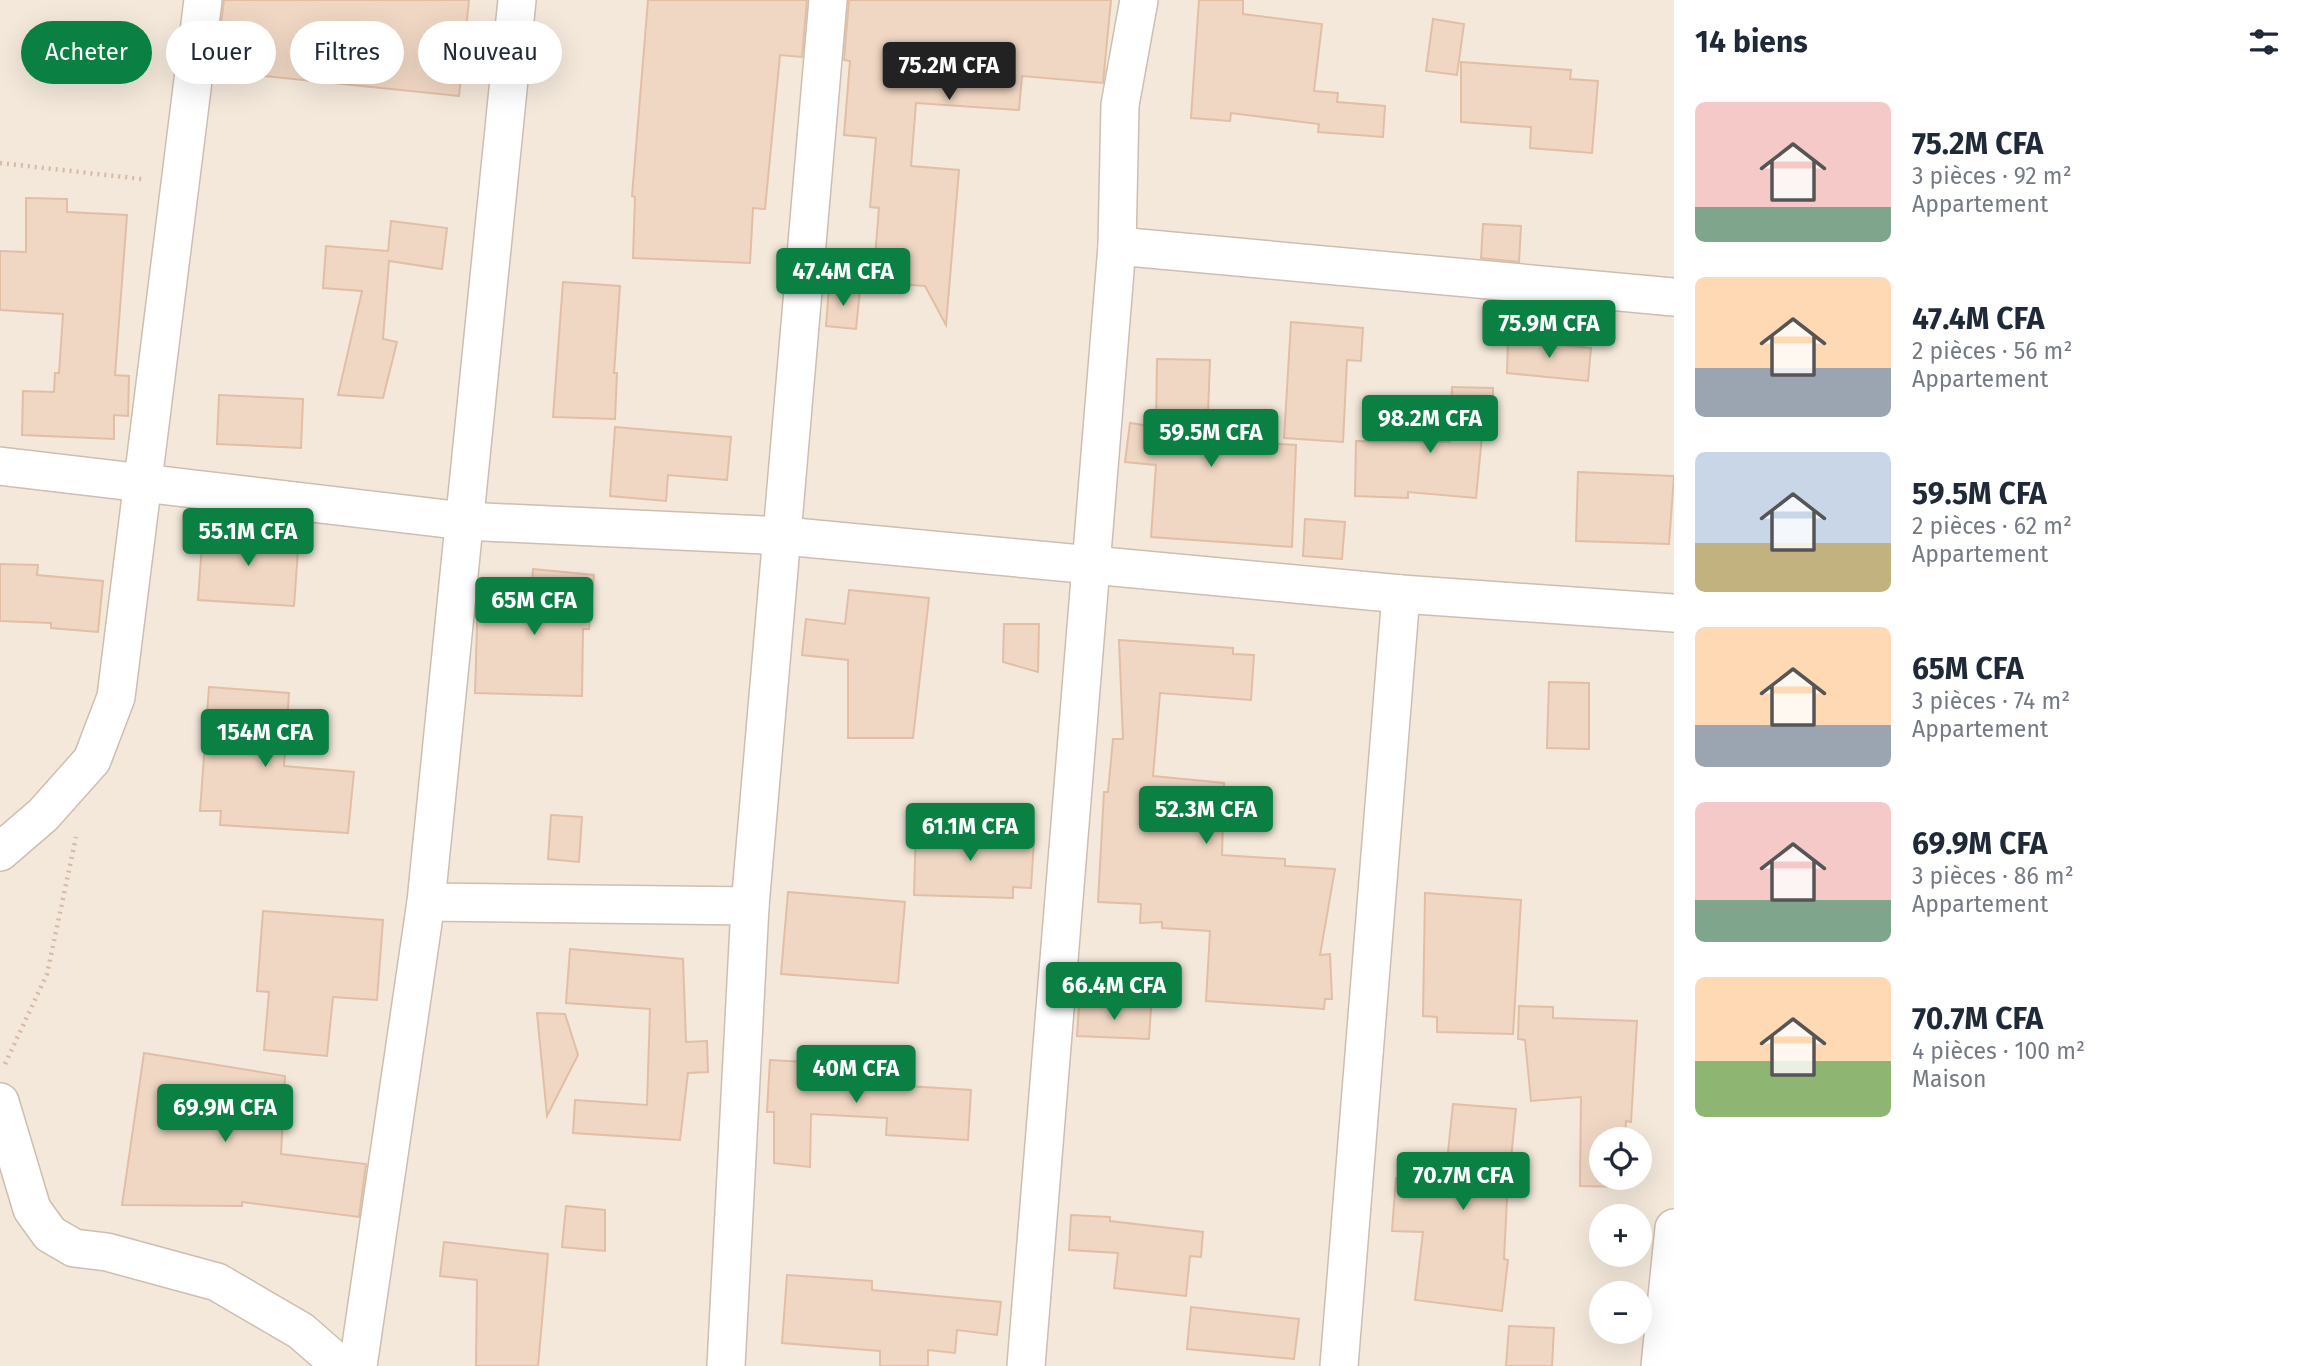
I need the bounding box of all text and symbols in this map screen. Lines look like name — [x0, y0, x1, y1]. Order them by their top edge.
chip: Acheter — [21, 21, 152, 84]
chip: Louer — [166, 21, 276, 84]
chip: Filtres — [290, 21, 404, 84]
chip: Nouveau — [418, 21, 562, 84]
icon: filters — [2245, 23, 2283, 61]
text: 14 biens — [1695, 24, 1808, 60]
pin: 75.2M CFA — [869, 42, 1029, 102]
text: 75.2M CFA — [899, 51, 999, 79]
text: 75.2M CFA — [1912, 126, 2043, 162]
icon: home — [1751, 130, 1835, 214]
text: 3 pièces · 92 m² — [1912, 162, 2072, 190]
text: Appartement — [1912, 190, 2048, 218]
pin: 47.4M CFA — [763, 248, 923, 308]
text: 47.4M CFA — [792, 257, 894, 285]
pin: 75.9M CFA — [1469, 300, 1629, 360]
text: 47.4M CFA — [1912, 301, 2044, 337]
icon: home — [1751, 305, 1835, 389]
text: 75.9M CFA — [1498, 309, 1600, 337]
text: 2 pièces · 56 m² — [1912, 337, 2072, 365]
text: Appartement — [1912, 365, 2048, 393]
pin: 98.2M CFA — [1350, 396, 1510, 455]
text: 98.2M CFA — [1378, 404, 1482, 432]
pin: 59.5M CFA — [1131, 410, 1291, 469]
text: 59.5M CFA — [1159, 418, 1263, 446]
text: 59.5M CFA — [1912, 476, 2047, 512]
icon: home — [1751, 480, 1835, 564]
pin: 55.1M CFA — [168, 508, 328, 568]
text: 2 pièces · 62 m² — [1912, 512, 2072, 540]
text: 55.1M CFA — [199, 517, 297, 545]
text: Appartement — [1912, 540, 2048, 568]
pin: 65M CFA — [469, 578, 599, 637]
text: 65M CFA — [491, 586, 577, 614]
text: 65M CFA — [1912, 651, 2024, 687]
icon: home — [1751, 655, 1835, 739]
text: 3 pièces · 74 m² — [1912, 687, 2070, 715]
pin: 154M CFA — [193, 710, 337, 769]
text: Appartement — [1912, 715, 2048, 743]
text: 154M CFA — [217, 718, 313, 746]
pin: 52.3M CFA — [1126, 786, 1286, 846]
text: 52.3M CFA — [1155, 795, 1257, 823]
pin: 61.1M CFA — [890, 804, 1050, 863]
text: 61.1M CFA — [922, 812, 1018, 840]
text: 69.9M CFA — [1912, 826, 2047, 862]
icon: home — [1751, 830, 1835, 914]
text: 3 pièces · 86 m² — [1912, 862, 2074, 890]
text: Appartement — [1912, 890, 2048, 918]
pin: 66.4M CFA — [1034, 962, 1194, 1022]
text: 66.4M CFA — [1062, 971, 1166, 999]
text: 70.7M CFA — [1912, 1001, 2043, 1037]
icon: home — [1751, 1005, 1835, 1089]
text: 4 pièces · 100 m² — [1912, 1037, 2085, 1065]
pin: 40M CFA — [791, 1046, 921, 1105]
text: 40M CFA — [813, 1054, 899, 1082]
text: Maison — [1912, 1065, 1987, 1093]
pin: 69.9M CFA — [145, 1084, 305, 1144]
text: 69.9M CFA — [173, 1093, 277, 1121]
map controls — [1589, 1127, 1652, 1344]
button: locate — [1589, 1127, 1652, 1190]
pin: 70.7M CFA — [1383, 1152, 1543, 1212]
text: 70.7M CFA — [1413, 1161, 1513, 1189]
button: + — [1589, 1204, 1652, 1267]
button: − — [1589, 1281, 1652, 1344]

